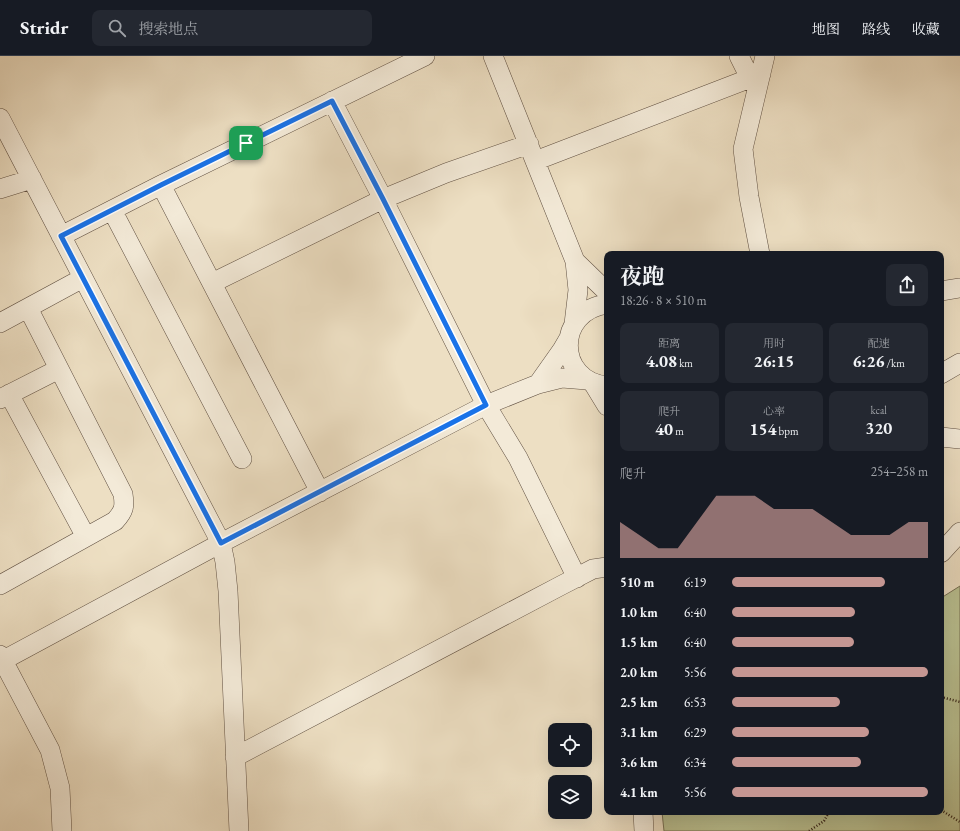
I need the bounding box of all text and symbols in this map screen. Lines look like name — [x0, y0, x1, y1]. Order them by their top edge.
search box — [92, 10, 372, 46]
text: Stridr — [20, 15, 68, 40]
icon: search — [106, 17, 128, 39]
text: 搜索地点 — [138, 19, 198, 38]
text: 地图 — [812, 20, 840, 38]
text: 路线 — [862, 20, 890, 38]
text: 收藏 — [912, 20, 940, 38]
pin — [229, 126, 263, 160]
icon: arrive — [235, 132, 257, 154]
text: 夜跑 — [620, 262, 664, 291]
button: share — [886, 264, 928, 306]
text: 18:26 · 8 × 510 m — [620, 292, 707, 309]
text: 距离 — [658, 336, 680, 350]
text: 用时 — [763, 336, 785, 350]
text: 配速 — [868, 336, 890, 350]
text: 4.08 — [646, 350, 677, 372]
text: 26:15 — [754, 350, 794, 372]
text: 6:26 — [853, 350, 884, 372]
text: km — [677, 356, 693, 370]
text: /km — [884, 356, 905, 370]
text: kcal — [870, 403, 887, 417]
text: 爬升 — [658, 404, 680, 418]
text: 心率 — [763, 404, 785, 418]
text: 320 — [865, 417, 892, 439]
text: 40 — [655, 418, 673, 440]
text: 154 — [749, 418, 776, 440]
text: m — [673, 424, 684, 438]
text: bpm — [776, 424, 799, 438]
text: 254–258 m — [871, 463, 928, 480]
text: 爬升 — [620, 465, 646, 482]
text: 510 m — [620, 574, 654, 591]
text: 6:19 — [684, 574, 706, 591]
text: 1.0 km — [620, 604, 658, 621]
text: 6:40 — [684, 604, 706, 621]
text: 1.5 km — [620, 634, 658, 651]
text: 6:40 — [684, 634, 706, 651]
text: 2.0 km — [620, 664, 658, 681]
text: 5:56 — [684, 664, 706, 681]
text: 2.5 km — [620, 694, 658, 711]
text: 6:53 — [684, 694, 706, 711]
map controls — [548, 723, 592, 819]
button: locate — [548, 723, 592, 767]
text: 3.1 km — [620, 724, 658, 741]
text: 6:29 — [684, 724, 706, 741]
text: 3.6 km — [620, 754, 658, 771]
text: 6:34 — [684, 754, 706, 771]
button: layers — [548, 775, 592, 819]
text: 4.1 km — [620, 784, 658, 801]
text: 5:56 — [684, 784, 706, 801]

